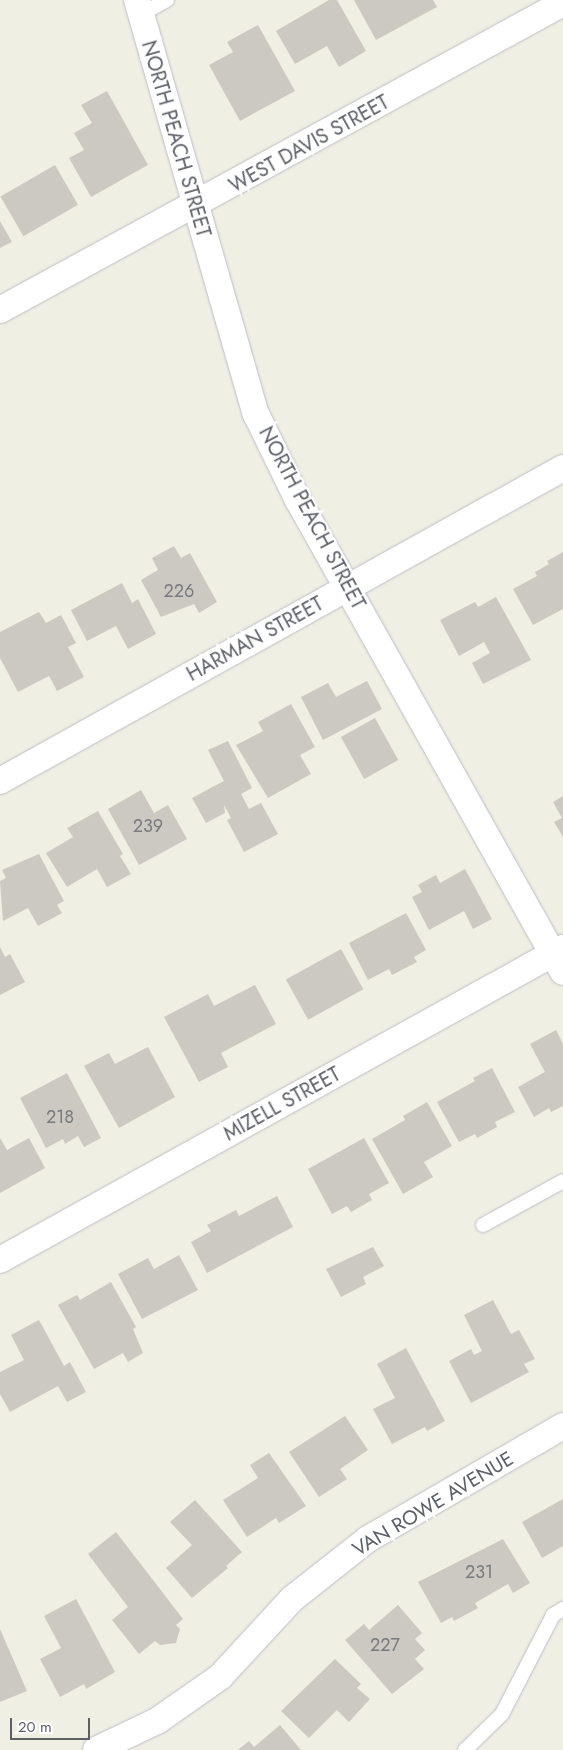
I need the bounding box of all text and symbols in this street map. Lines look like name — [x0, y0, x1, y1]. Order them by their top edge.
street label: NORTH PEACH STREET — [136, 38, 216, 240]
street label: WEST DAVIS STREET — [225, 90, 393, 198]
street label: NORTH PEACH STREET — [254, 423, 370, 613]
house number: 226 — [164, 580, 194, 602]
street label: HARMAN STREET — [183, 592, 327, 686]
house number: 239 — [133, 815, 163, 837]
street label: MIZELL STREET — [219, 1062, 345, 1146]
house number: 218 — [46, 1106, 74, 1128]
street label: VAN ROWE AVENUE — [348, 1446, 518, 1562]
house number: 231 — [465, 1561, 493, 1583]
house number: 227 — [370, 1634, 400, 1656]
scale bar — [12, 1708, 92, 1740]
text: 20 m — [18, 1716, 52, 1738]

